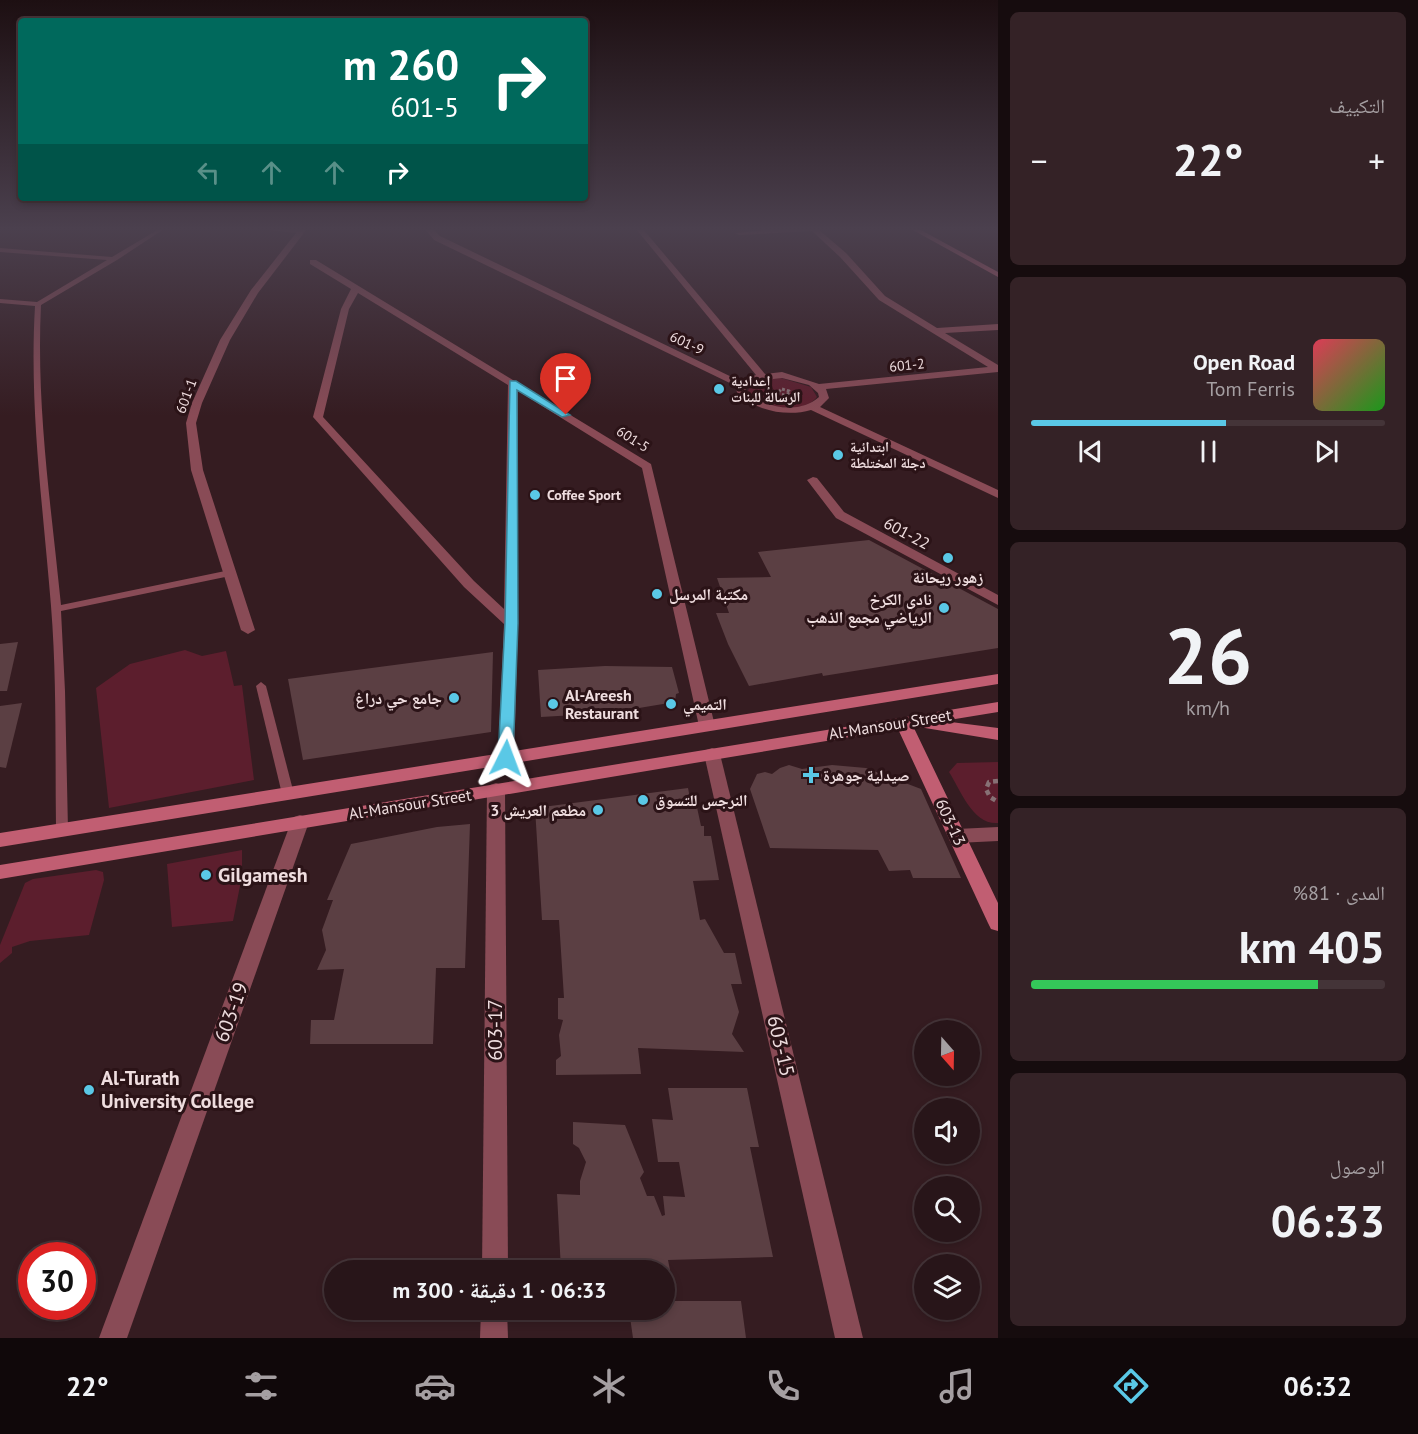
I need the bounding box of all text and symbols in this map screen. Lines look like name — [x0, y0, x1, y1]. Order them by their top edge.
text: 260 m — [343, 37, 459, 92]
icon: right — [480, 42, 558, 120]
text: 601-5 — [390, 90, 459, 124]
text: التكييف — [1329, 93, 1385, 119]
text: 22° — [1173, 130, 1243, 188]
text: − — [1031, 139, 1048, 182]
text: + — [1368, 139, 1385, 182]
icon: left — [192, 156, 225, 189]
icon: ahead — [255, 156, 288, 189]
icon: ahead — [318, 156, 351, 189]
icon: right — [381, 156, 414, 189]
street label: 601-9 — [667, 327, 707, 359]
text: Open Road — [1193, 348, 1295, 376]
pin — [540, 353, 591, 415]
street label: 601-2 — [888, 354, 926, 376]
icon: arrive — [549, 362, 582, 395]
place label: إعدادية الرسالة للبنات — [731, 372, 800, 406]
street label: 601-1 — [171, 376, 201, 416]
text: Tom Ferris — [1206, 376, 1295, 402]
marker: إعدادية الرسالة للبنات — [712, 382, 726, 396]
street label: 601-5 — [613, 422, 653, 456]
icon: previous — [1074, 435, 1107, 468]
icon: pause — [1192, 435, 1225, 468]
icon: next — [1310, 435, 1343, 468]
place label: ابتدائية دجلة المختلطة — [850, 438, 926, 472]
marker: ابتدائية دجلة المختلطة — [831, 448, 845, 462]
place label: Coffee Sport — [547, 486, 621, 504]
marker: Coffee Sport — [528, 488, 542, 502]
street label: 601-22 — [881, 513, 933, 553]
marker: زهور ريحانة — [941, 551, 955, 565]
place label: زهور ريحانة — [913, 567, 983, 587]
place label: مكتبة المرسل — [669, 584, 748, 604]
marker: مكتبة المرسل — [650, 587, 664, 601]
place label: نادي الكرخ الرياضي مجمع الذهب — [806, 589, 932, 630]
marker: نادي الكرخ الرياضي مجمع الذهب — [937, 601, 951, 615]
text: 26 — [1164, 605, 1252, 706]
place label: Al-Areesh Restaurant — [565, 685, 639, 723]
place label: جامع حي دراغ — [355, 688, 442, 711]
marker: جامع حي دراغ — [447, 691, 461, 705]
place label: التميمي — [683, 694, 727, 717]
text: km/h — [1186, 695, 1230, 721]
marker: Al-Areesh Restaurant — [546, 697, 560, 711]
marker: التميمي — [664, 697, 678, 711]
street label: Al-Mansour Street — [827, 704, 953, 744]
position arrow — [474, 726, 538, 790]
place label: صيدلية جوهرة — [823, 765, 910, 785]
marker: صيدلية جوهرة — [804, 768, 818, 782]
street label: Al-Mansour Street — [347, 784, 473, 824]
place label: النرجس للتسوق — [655, 790, 748, 810]
marker: النرجس للتسوق — [636, 793, 650, 807]
street label: 603-13 — [932, 795, 970, 849]
place label: مطعم العريش 3 — [490, 800, 586, 822]
marker: مطعم العريش 3 — [591, 803, 605, 817]
place label: Gilgamesh — [218, 862, 308, 888]
marker: Gilgamesh — [199, 868, 213, 882]
text: المدى · 81% — [1293, 880, 1385, 906]
text: 405 km — [1239, 917, 1385, 975]
street label: 603-19 — [208, 979, 254, 1045]
street label: 603-17 — [482, 999, 508, 1061]
street label: 603-15 — [761, 1013, 801, 1079]
north arrow — [914, 1020, 980, 1086]
map controls — [914, 1020, 980, 1320]
place label: Al-Turath University College — [101, 1065, 254, 1114]
marker: Al-Turath University College — [82, 1083, 96, 1097]
button: sound — [914, 1098, 980, 1164]
text: الوصول — [1330, 1154, 1385, 1180]
button: search — [914, 1176, 980, 1242]
text: 06:33 — [1271, 1191, 1385, 1249]
speed limit sign: 30 — [18, 1242, 96, 1320]
button: layers — [914, 1254, 980, 1320]
text: 06:33 · 1 دقيقة · 300 m — [392, 1276, 607, 1304]
icon: filters — [240, 1365, 282, 1407]
icon: car — [414, 1365, 456, 1407]
icon: climate — [588, 1365, 630, 1407]
icon: phone — [762, 1365, 804, 1407]
icon: music — [936, 1365, 978, 1407]
icon: directions — [1110, 1365, 1152, 1407]
text: 22° — [66, 1369, 108, 1403]
text: 06:32 — [1284, 1369, 1352, 1403]

